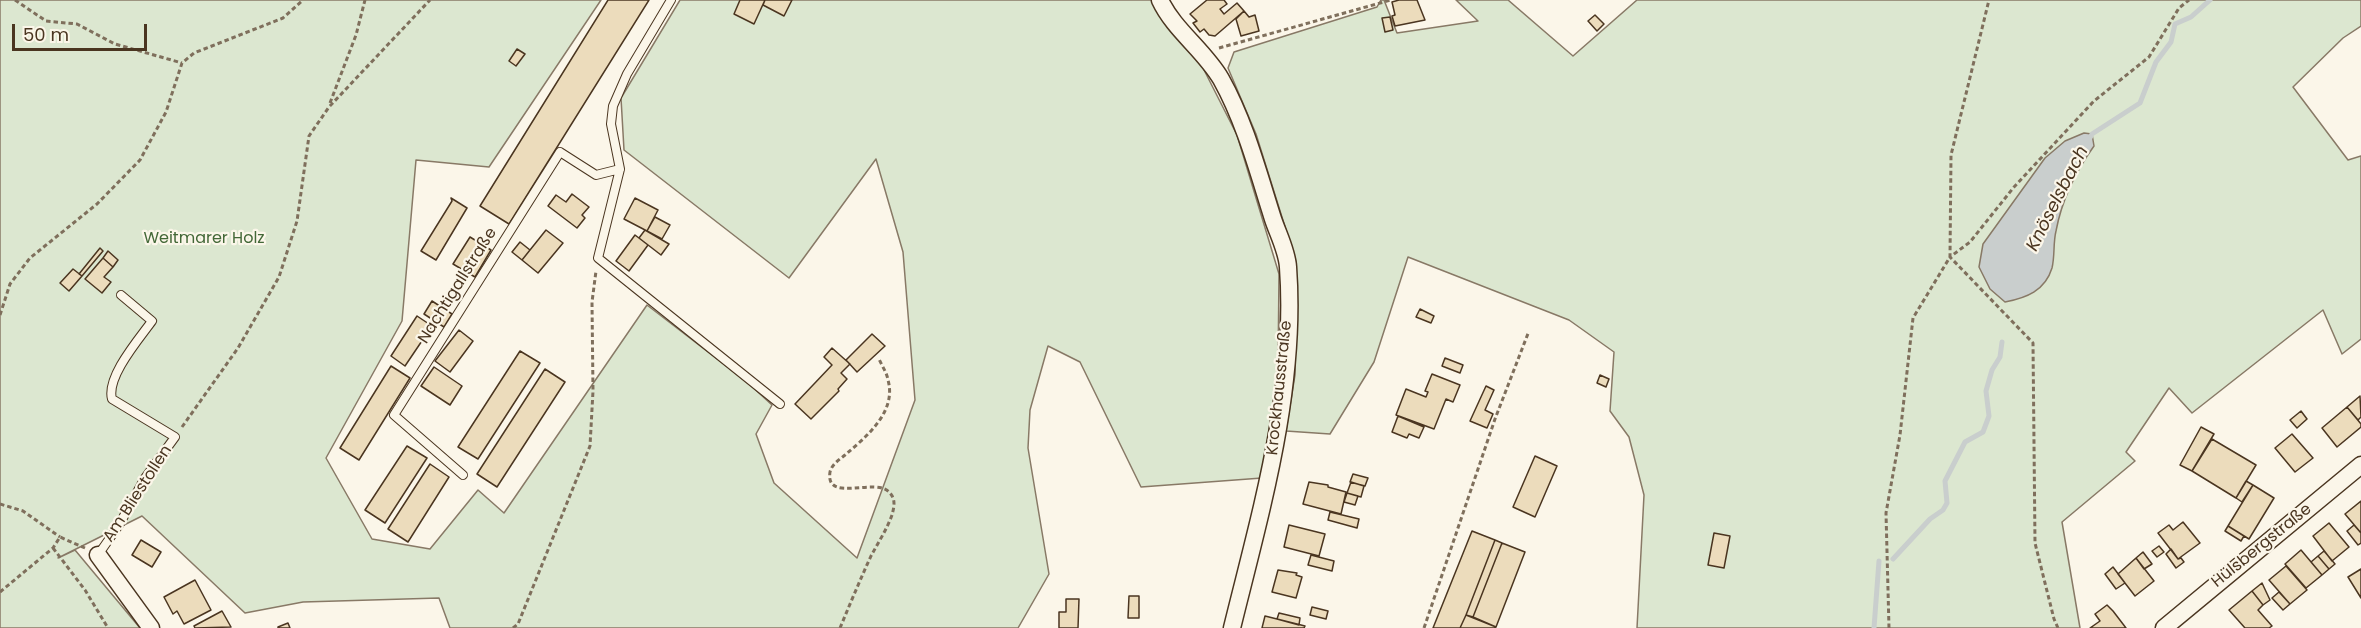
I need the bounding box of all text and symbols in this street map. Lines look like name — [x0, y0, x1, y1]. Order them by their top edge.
scale bar — [15, 12, 150, 50]
text: 50 m — [23, 22, 69, 47]
water label: Knöselsbach — [2022, 143, 2094, 255]
street label: Nachtigallstraße — [415, 224, 501, 348]
park label: Weitmarer Holz — [143, 229, 265, 249]
street label: Krockhausstraße — [1263, 320, 1297, 456]
street label: Am Bliestollen — [100, 442, 176, 546]
street label: Hülsbergstraße — [2208, 500, 2316, 592]

